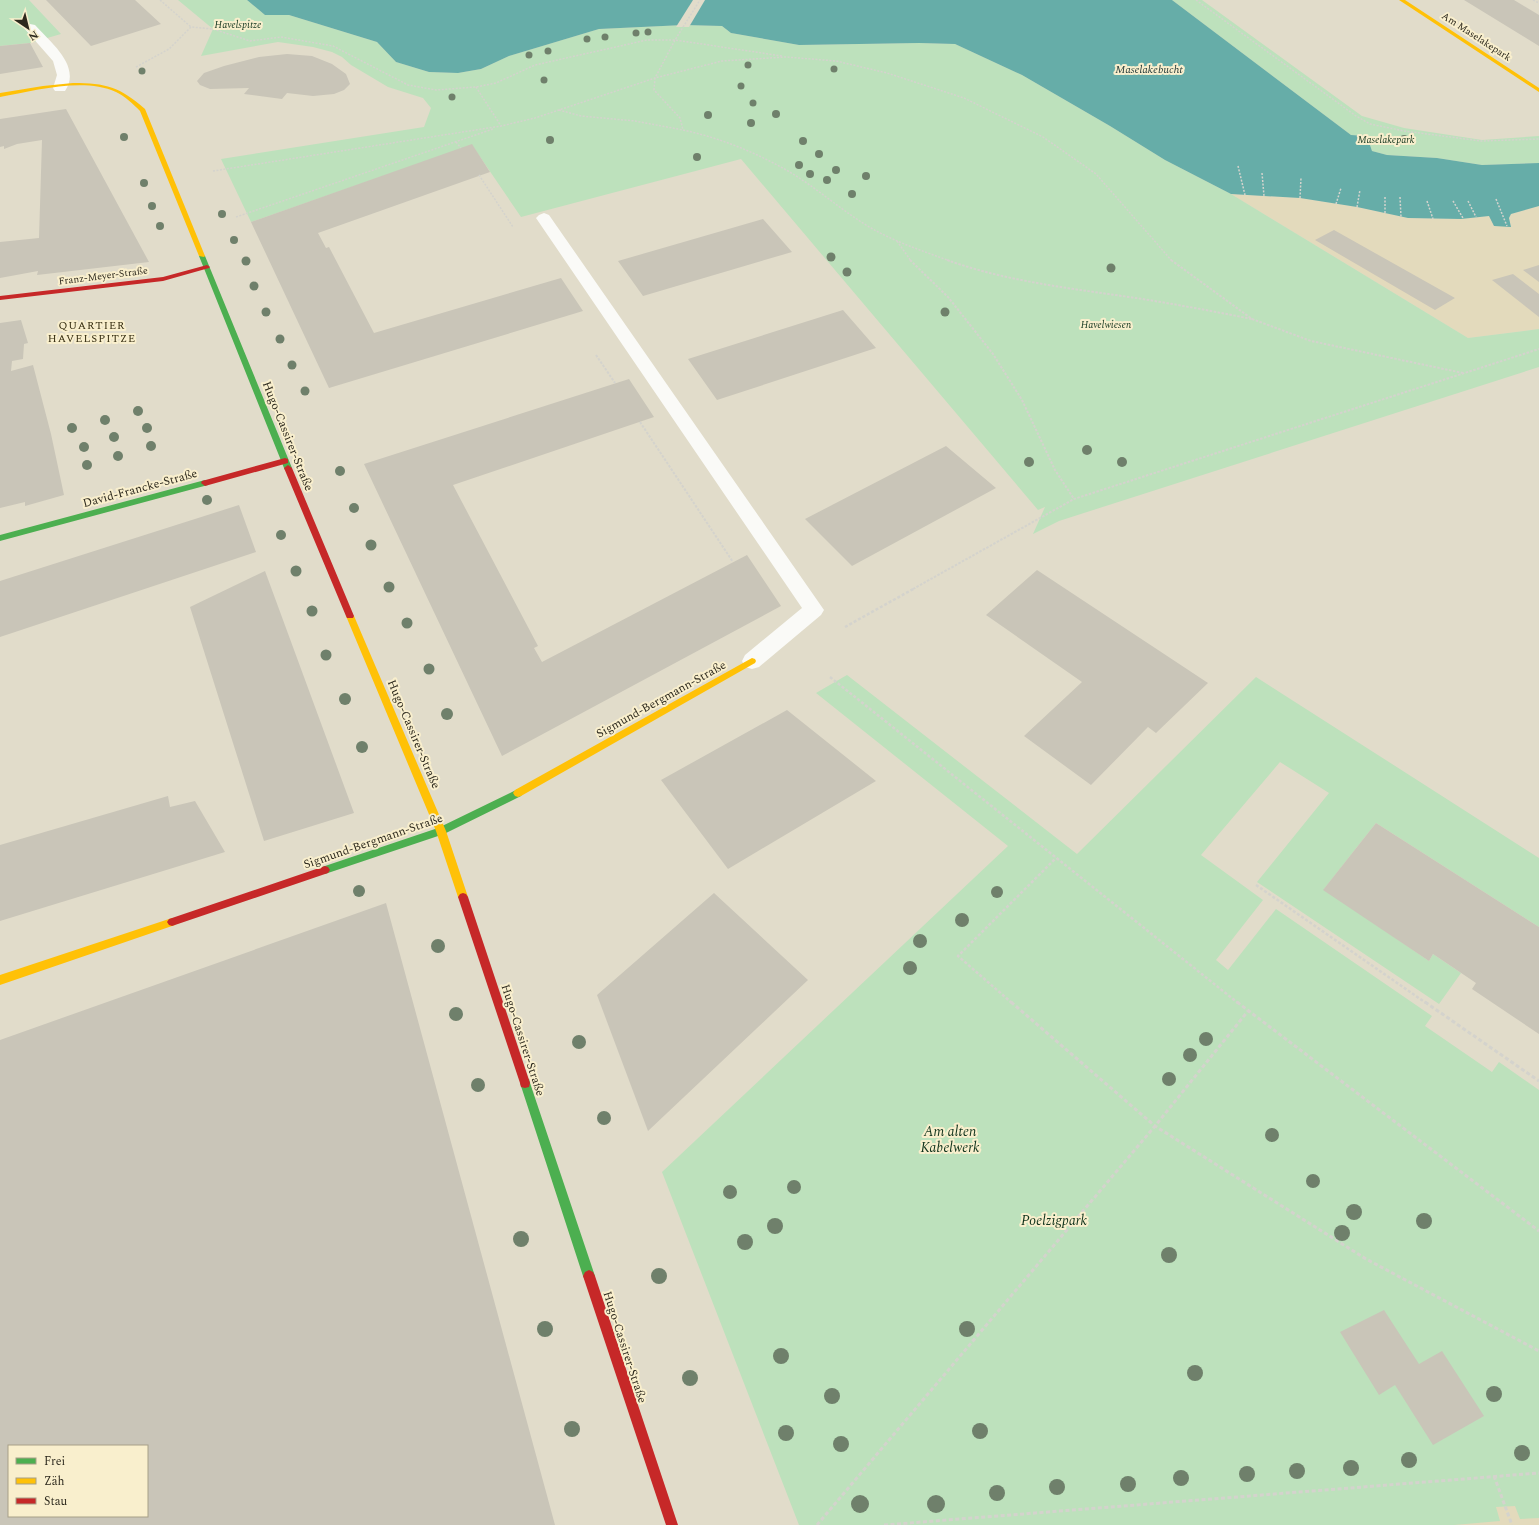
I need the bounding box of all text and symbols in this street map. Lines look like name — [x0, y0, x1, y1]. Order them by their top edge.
north arrow — [8, 8, 48, 48]
street label: Am Maselakepark — [1438, 8, 1515, 66]
park label: Havelspitze — [215, 17, 262, 33]
text: N — [25, 26, 42, 45]
water label: Maselakebucht — [1115, 61, 1183, 78]
park label: Maselakepark — [1358, 132, 1415, 148]
street label: Franz-Meyer-Straße — [58, 263, 149, 289]
district label: QUARTIER HAVELSPITZE — [48, 317, 136, 347]
park label: Havelwiesen — [1081, 317, 1132, 333]
street label: Hugo-Cassirer-Straße — [257, 378, 318, 494]
street label: David-Francke-Straße — [81, 464, 200, 513]
street label: Sigmund-Bergmann-Straße — [593, 656, 730, 743]
street label: Hugo-Cassirer-Straße — [382, 677, 445, 792]
street label: Sigmund-Bergmann-Straße — [301, 809, 445, 874]
street label: Hugo-Cassirer-Straße — [495, 982, 550, 1099]
park label: Am alten Kabelwerk — [920, 1121, 980, 1158]
park label: Poelzigpark — [1021, 1210, 1088, 1231]
street label: Hugo-Cassirer-Straße — [597, 1289, 652, 1406]
legend — [8, 1445, 148, 1517]
text: Frei — [44, 1452, 66, 1471]
text: Zäh — [44, 1472, 65, 1491]
text: Stau — [44, 1492, 68, 1511]

